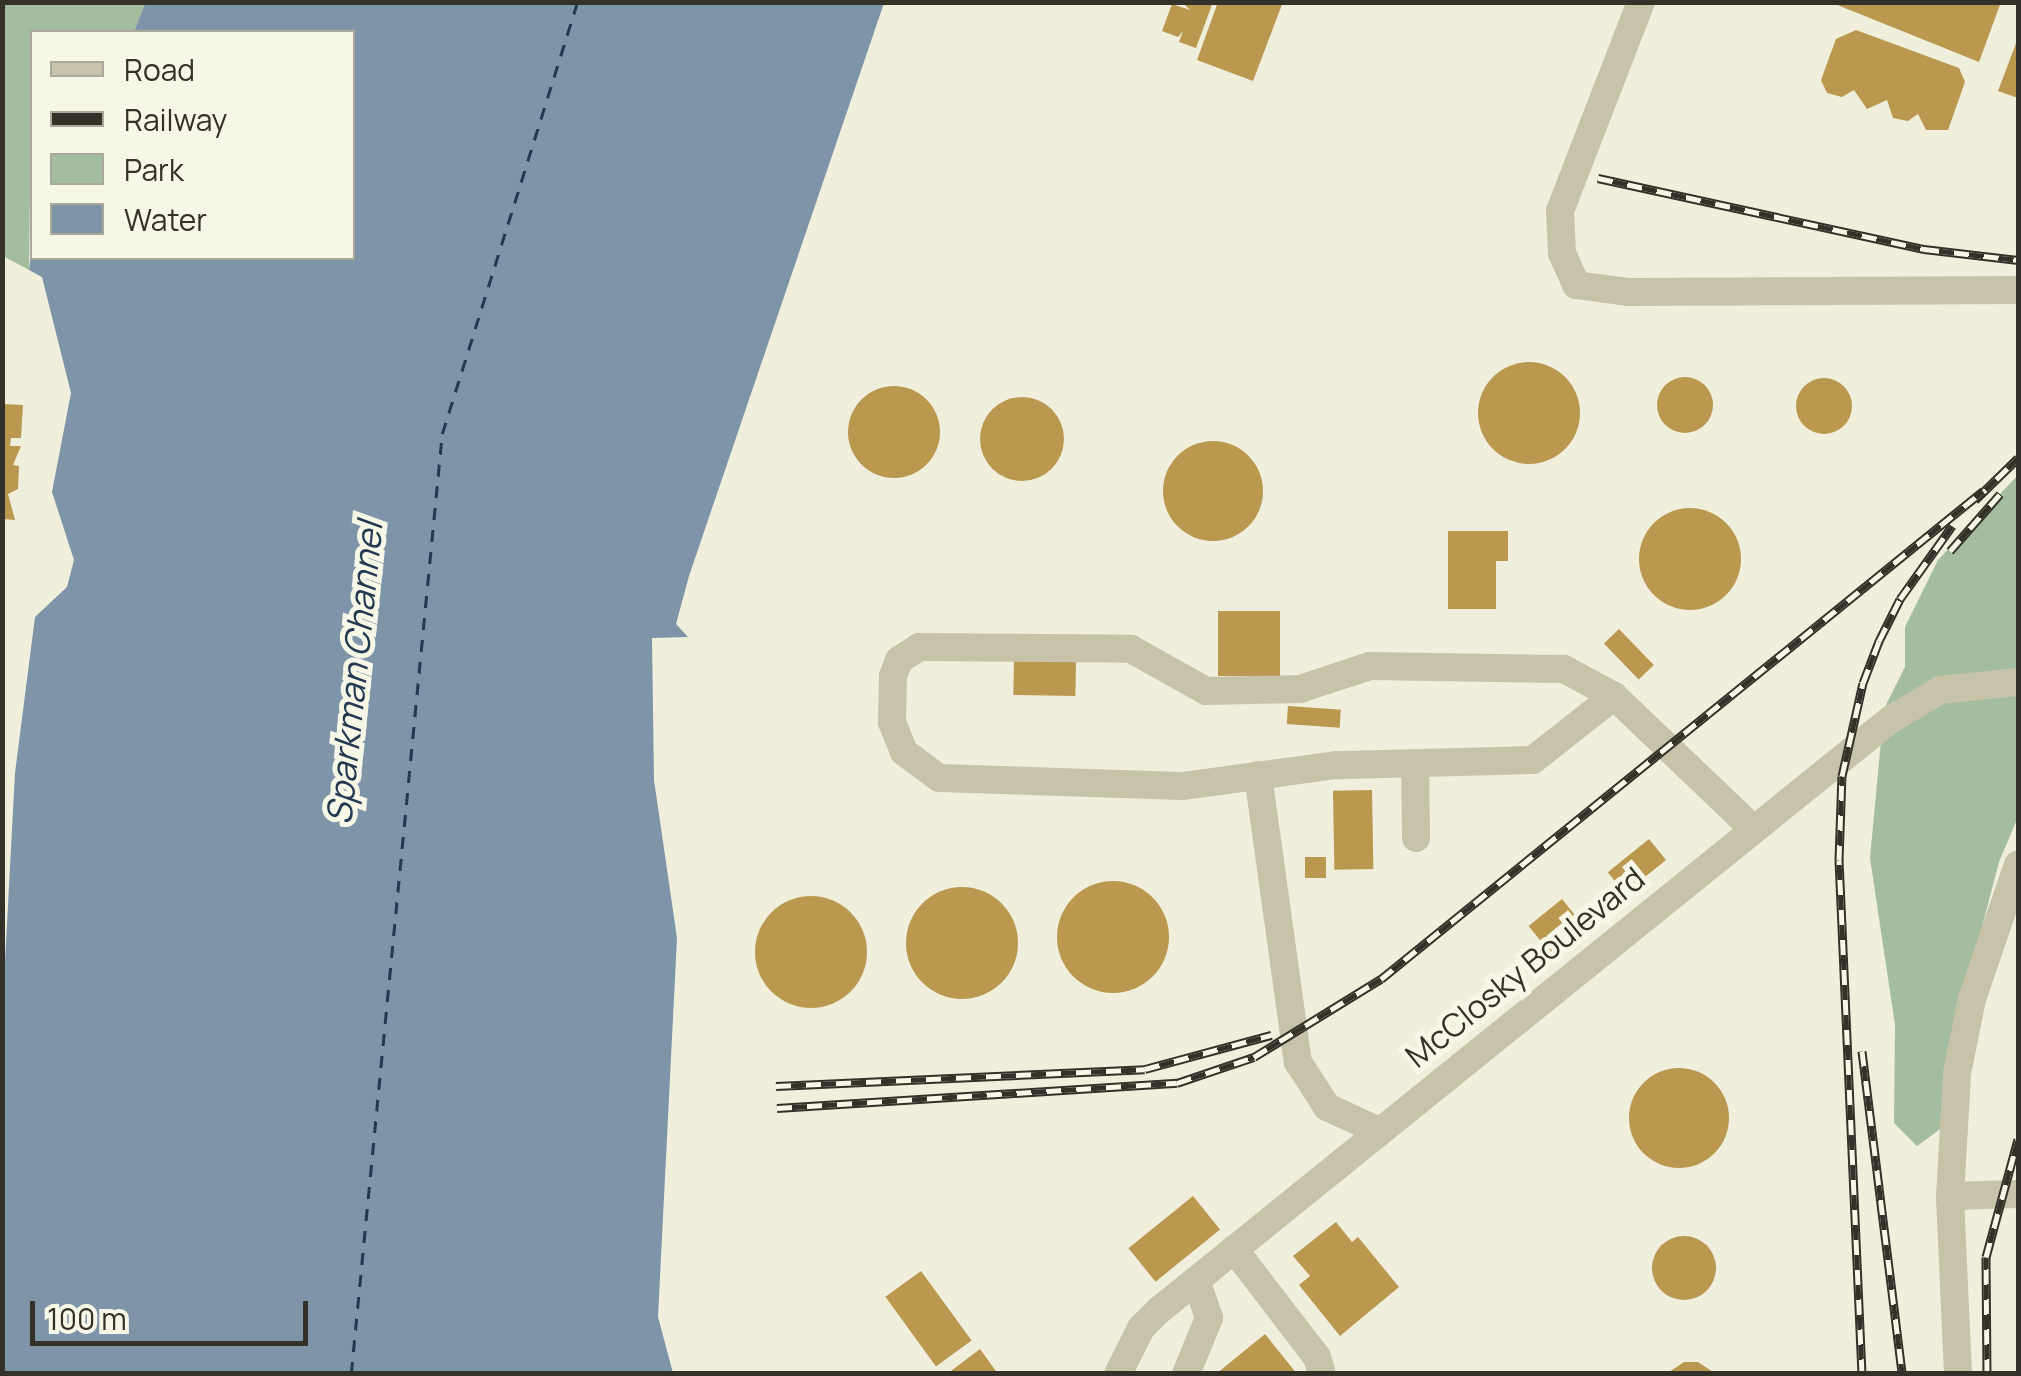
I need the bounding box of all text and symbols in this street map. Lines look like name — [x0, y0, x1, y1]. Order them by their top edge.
legend — [30, 30, 355, 260]
text: Road — [124, 49, 195, 90]
text: Railway — [124, 99, 227, 140]
text: Park — [124, 149, 184, 190]
text: Water — [124, 199, 207, 240]
water label: Sparkman Channel — [317, 520, 391, 826]
street label: McClosky Boulevard — [1398, 859, 1652, 1075]
scale bar — [35, 1281, 312, 1343]
text: 100 m — [47, 1298, 127, 1339]

